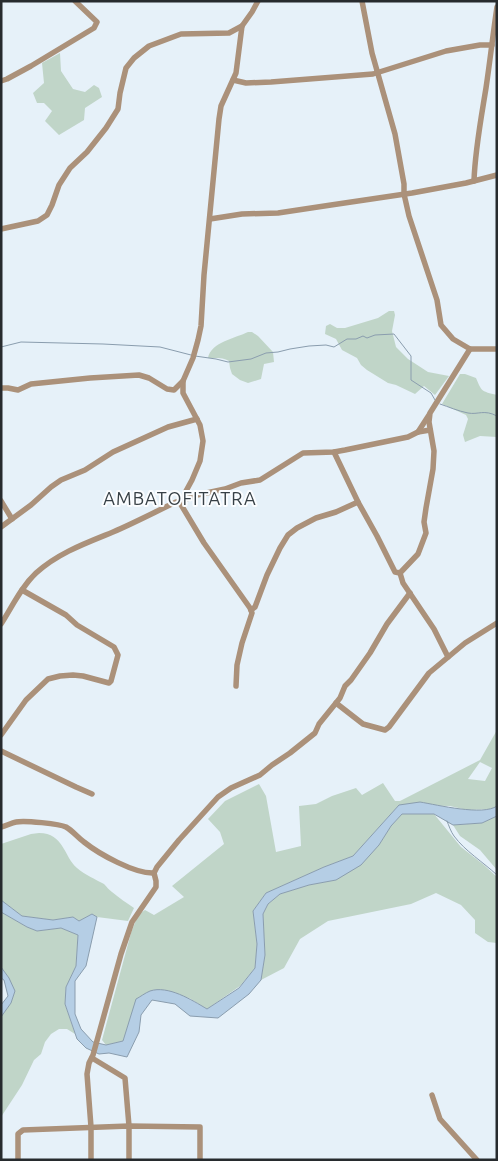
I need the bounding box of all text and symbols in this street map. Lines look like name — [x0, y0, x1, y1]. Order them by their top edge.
district label: AMBATOFITATRA — [103, 488, 257, 508]

